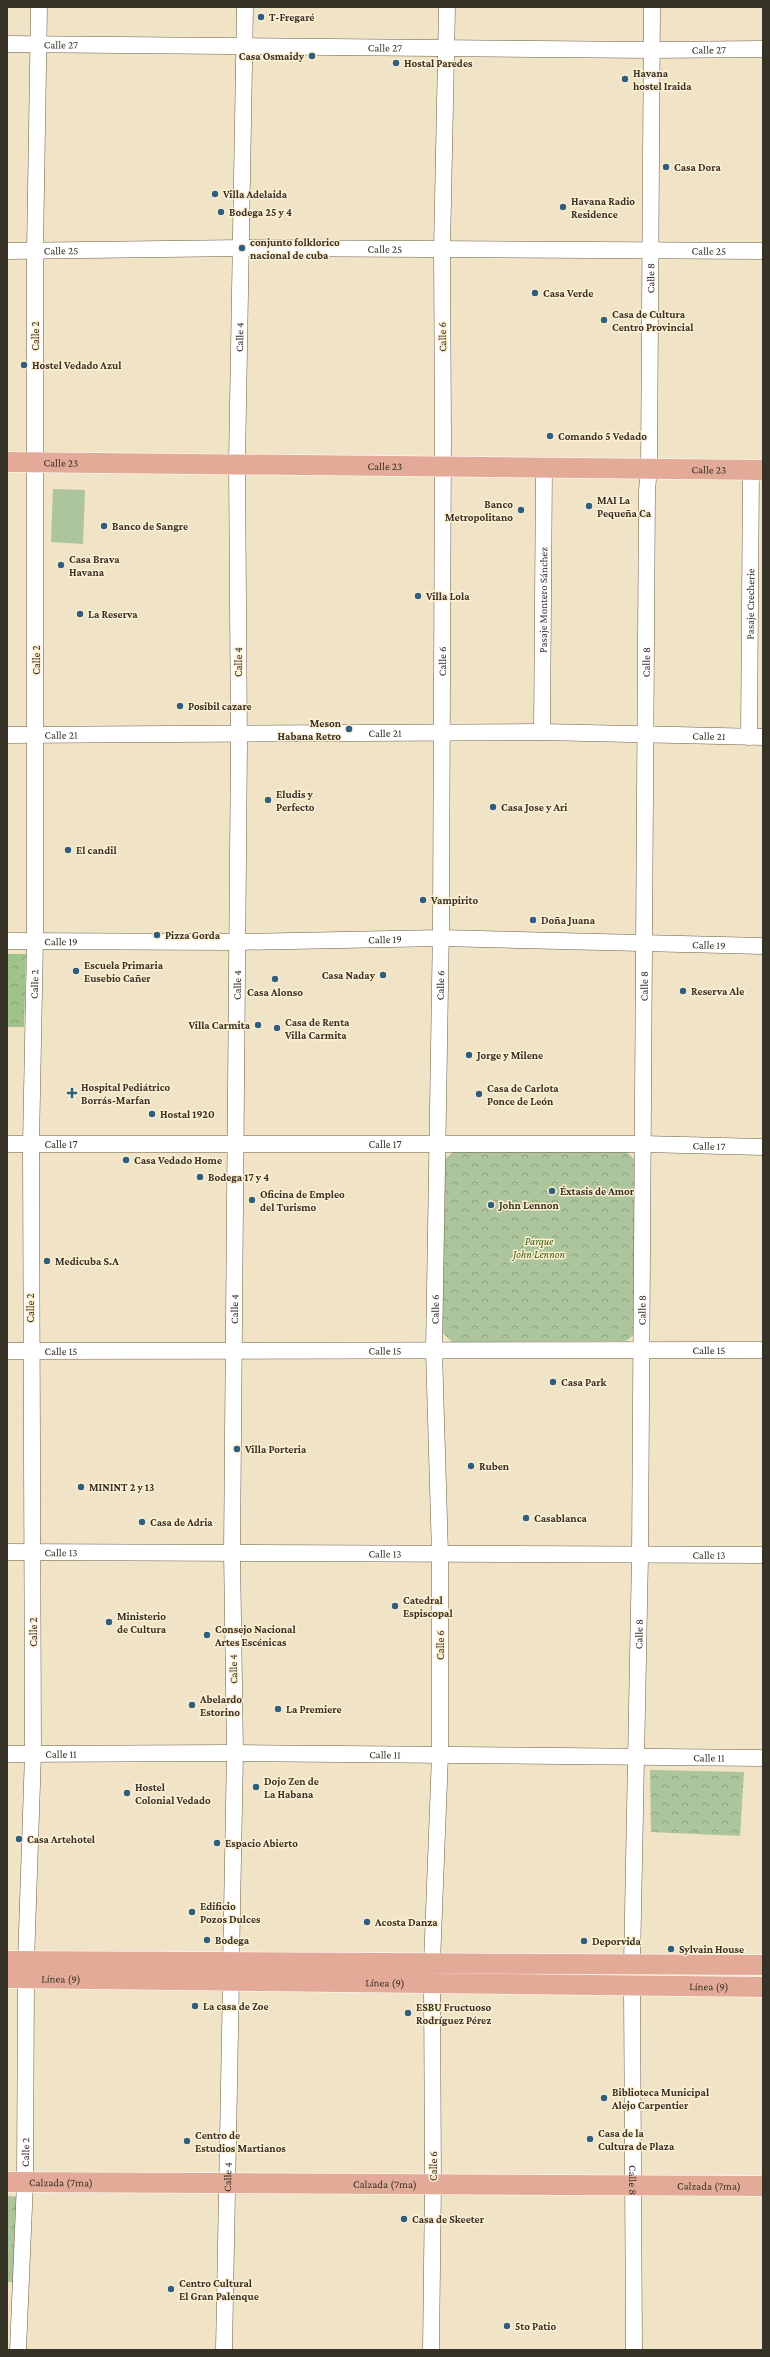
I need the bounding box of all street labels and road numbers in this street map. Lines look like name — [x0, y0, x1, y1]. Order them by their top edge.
street label: Calle 27 — [44, 38, 78, 51]
street label: Calle 27 — [368, 41, 402, 54]
street label: Calle 27 — [692, 43, 726, 56]
street label: Calle 25 — [368, 243, 402, 255]
street label: Calle 25 — [44, 244, 78, 257]
street label: Calle 25 — [692, 245, 726, 257]
street label: Calle 8 — [644, 263, 656, 293]
street label: Calle 2 — [29, 321, 41, 351]
street label: Calle 4 — [233, 322, 245, 352]
street label: Calle 6 — [436, 322, 448, 352]
street label: Calle 23 — [44, 456, 78, 469]
street label: Calle 23 — [368, 460, 402, 472]
street label: Calle 23 — [692, 463, 726, 476]
street label: Pasaje Montero Sánchez — [537, 547, 550, 653]
street label: Pasaje Crecherie — [744, 568, 757, 640]
street label: Calle 2 — [30, 645, 42, 675]
street label: Calle 6 — [436, 646, 448, 676]
street label: Calle 4 — [232, 647, 244, 677]
street label: Calle 8 — [640, 647, 652, 677]
street label: Calle 21 — [368, 727, 402, 739]
street label: Calle 21 — [44, 729, 78, 741]
street label: Calle 21 — [692, 729, 726, 742]
street label: Calle 19 — [368, 933, 402, 945]
street label: Calle 19 — [44, 935, 78, 947]
street label: Calle 19 — [692, 938, 726, 951]
street label: Calle 2 — [28, 969, 40, 999]
street label: Calle 4 — [231, 970, 243, 1000]
street label: Calle 6 — [434, 970, 446, 1000]
street label: Calle 8 — [638, 971, 650, 1001]
street label: Calle 17 — [45, 1138, 77, 1150]
street label: Calle 17 — [369, 1138, 401, 1150]
street label: Calle 17 — [692, 1139, 726, 1152]
street label: Calle 2 — [24, 1293, 36, 1323]
street label: Calle 4 — [228, 1294, 240, 1324]
street label: Calle 6 — [428, 1294, 441, 1324]
street label: Calle 8 — [636, 1295, 648, 1325]
street label: Calle 15 — [368, 1344, 402, 1357]
street label: Calle 15 — [692, 1344, 726, 1356]
street label: Calle 15 — [44, 1345, 78, 1357]
street label: Calle 13 — [44, 1546, 78, 1558]
street label: Calle 13 — [368, 1547, 402, 1560]
street label: Calle 13 — [692, 1549, 726, 1561]
street label: Calle 2 — [27, 1617, 39, 1647]
street label: Calle 8 — [632, 1619, 645, 1649]
street label: Calle 6 — [434, 1630, 446, 1660]
street label: Calle 4 — [227, 1654, 239, 1684]
street label: Calle 11 — [45, 1748, 77, 1760]
street label: Calle 11 — [369, 1748, 401, 1761]
street label: Calle 11 — [693, 1751, 725, 1764]
street label: Línea (9) — [41, 1972, 81, 1986]
street label: Línea (9) — [365, 1976, 405, 1990]
street label: Línea (9) — [689, 1980, 729, 1994]
street label: Calle 2 — [19, 2137, 31, 2167]
street label: Calle 6 — [427, 2151, 439, 2181]
street label: Calle 4 — [221, 2162, 234, 2192]
street label: Calle 8 — [627, 2165, 639, 2195]
street label: Calzada (7ma) — [29, 2176, 93, 2189]
street label: Calzada (7ma) — [353, 2178, 417, 2191]
street label: Calzada (7ma) — [677, 2180, 741, 2193]

